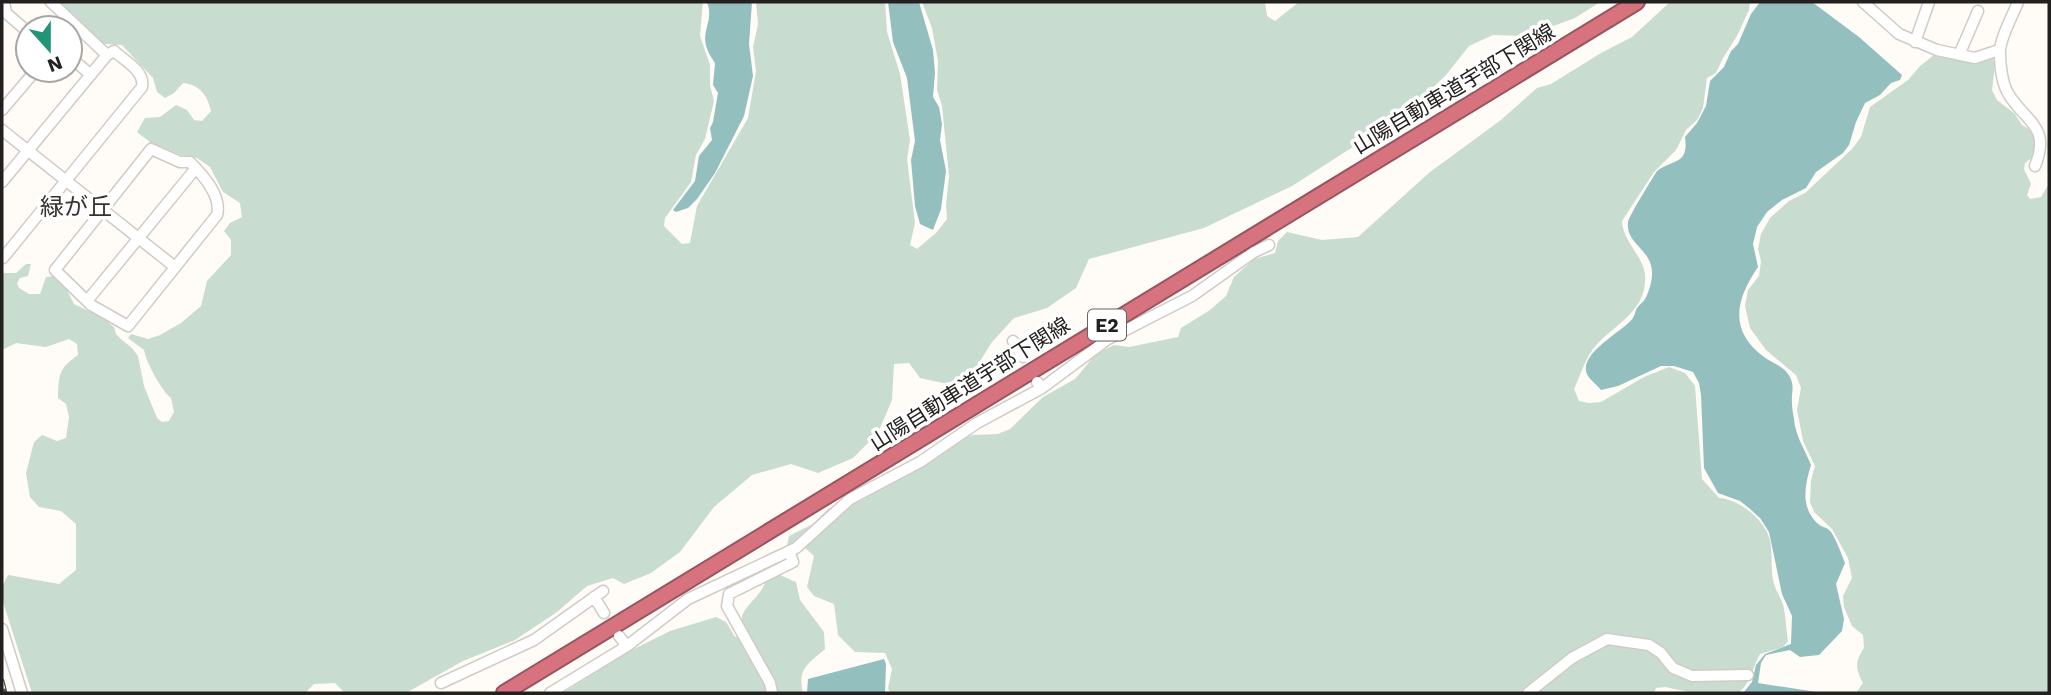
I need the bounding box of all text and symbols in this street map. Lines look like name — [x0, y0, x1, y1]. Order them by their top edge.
north arrow — [14, 14, 84, 84]
street label: 山陽自動車道宇部下関線 — [1348, 18, 1559, 159]
text: N — [44, 51, 66, 78]
district label: 緑が丘 — [40, 193, 112, 221]
road number: E2 — [1088, 310, 1126, 340]
street label: 山陽自動車道宇部下関線 — [865, 312, 1074, 455]

